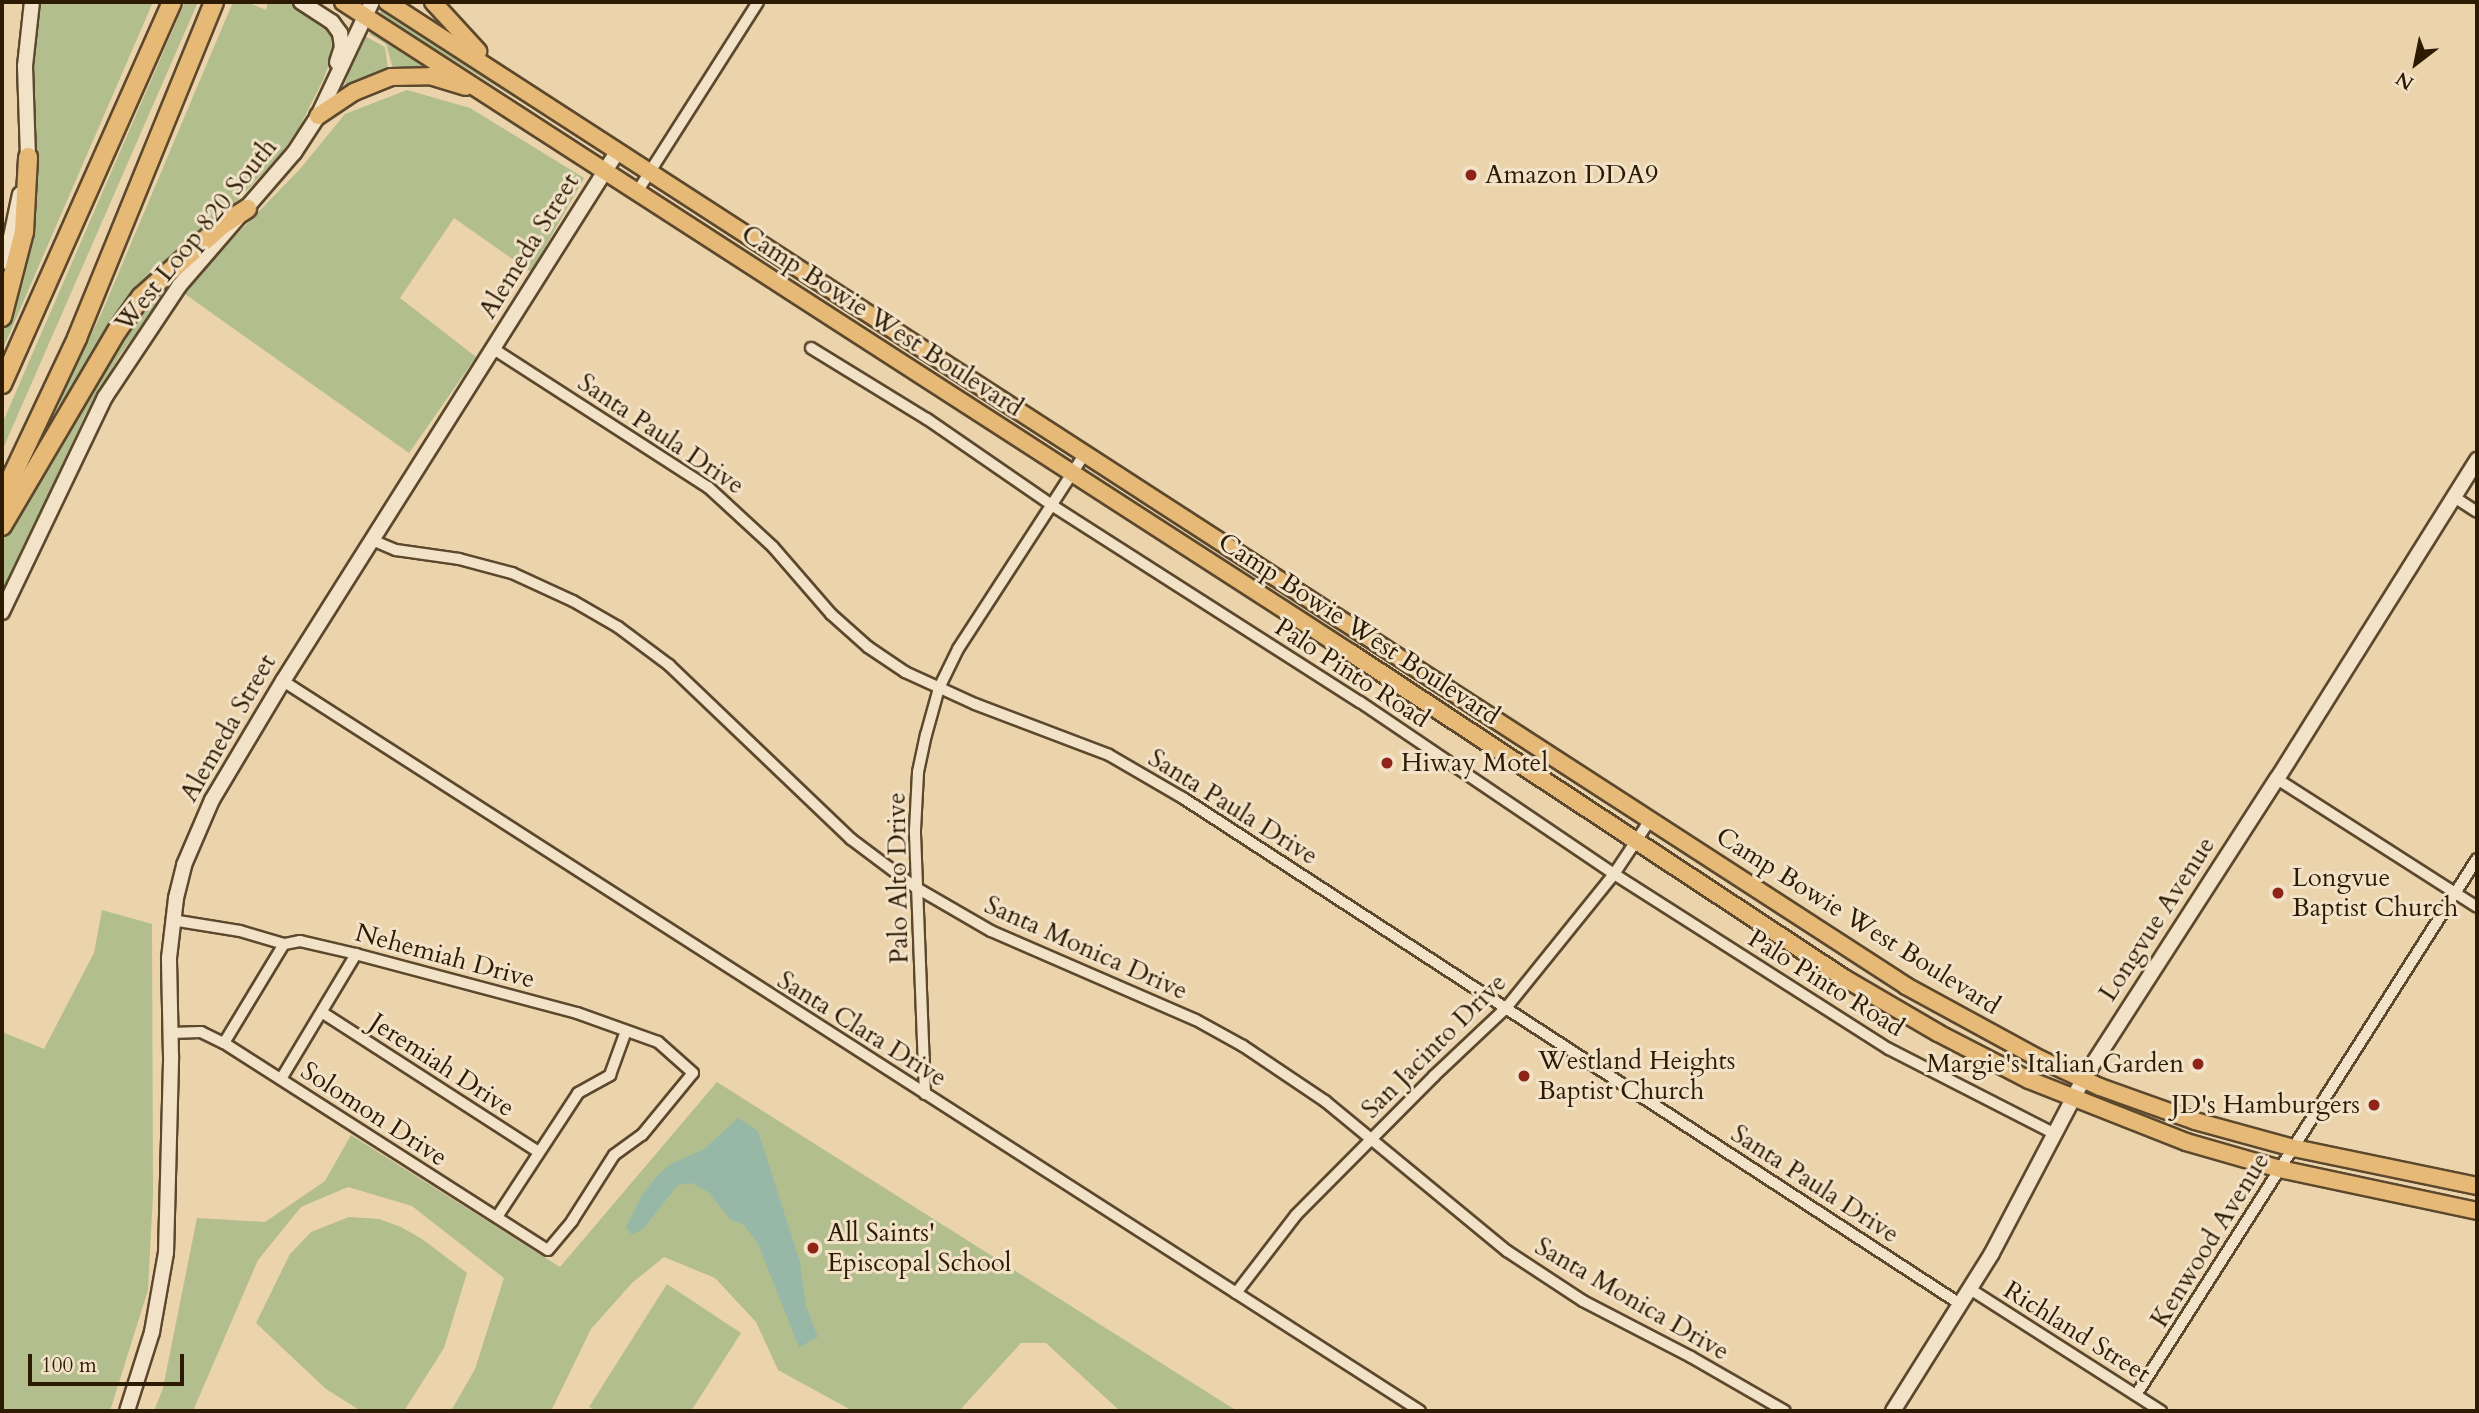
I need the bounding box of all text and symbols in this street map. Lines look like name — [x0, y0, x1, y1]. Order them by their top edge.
north arrow — [2381, 28, 2451, 98]
text: N — [2391, 65, 2419, 96]
street label: West Loop 820 South — [108, 132, 284, 338]
place label: Amazon DDA9 — [1485, 159, 1658, 191]
marker: Amazon DDA9 — [1463, 167, 1479, 183]
street label: Alemeda Street — [472, 168, 586, 324]
street label: Camp Bowie West Boulevard — [735, 218, 1029, 424]
street label: Santa Paula Drive — [572, 367, 750, 501]
street label: Camp Bowie West Boulevard — [1212, 526, 1506, 732]
street label: Palo Pinto Road — [1269, 611, 1435, 735]
street label: Alemeda Street — [173, 649, 283, 807]
street label: Santa Paula Drive — [1142, 742, 1324, 872]
place label: Hiway Motel — [1401, 747, 1548, 779]
marker: Hiway Motel — [1379, 755, 1395, 771]
street label: Palo Alto Drive — [881, 792, 915, 964]
street label: Camp Bowie West Boulevard — [1710, 821, 2006, 1021]
street label: Longvue Avenue — [2092, 831, 2222, 1007]
place label: Longvue Baptist Church — [2292, 862, 2458, 924]
marker: Longvue Baptist Church — [2270, 885, 2286, 901]
street label: Santa Monica Drive — [980, 889, 1192, 1007]
street label: Nehemiah Drive — [352, 917, 538, 995]
street label: Palo Pinto Road — [1742, 923, 1910, 1043]
street label: Santa Clara Drive — [772, 964, 952, 1094]
street label: San Jacinto Drive — [1355, 967, 1513, 1125]
street label: Jeremiah Drive — [364, 1007, 520, 1123]
place label: Westland Heights Baptist Church — [1538, 1045, 1735, 1106]
place label: Margie's Italian Garden — [1927, 1048, 2184, 1080]
street label: Solomon Drive — [295, 1055, 453, 1173]
marker: Margie's Italian Garden — [2190, 1056, 2206, 1072]
marker: Westland Heights Baptist Church — [1516, 1068, 1532, 1084]
place label: JD's Hamburgers — [2171, 1089, 2360, 1121]
marker: JD's Hamburgers — [2366, 1097, 2382, 1113]
street label: Santa Paula Drive — [1725, 1118, 1905, 1250]
street label: Kenwood Avenue — [2144, 1147, 2276, 1333]
place label: All Saints' Episcopal School — [827, 1217, 1011, 1278]
street label: Santa Monica Drive — [1529, 1231, 1735, 1367]
marker: All Saints' Episcopal School — [805, 1240, 821, 1256]
street label: Richland Street — [1998, 1274, 2156, 1390]
scale bar — [32, 1340, 187, 1384]
text: 100 m — [41, 1351, 97, 1380]

